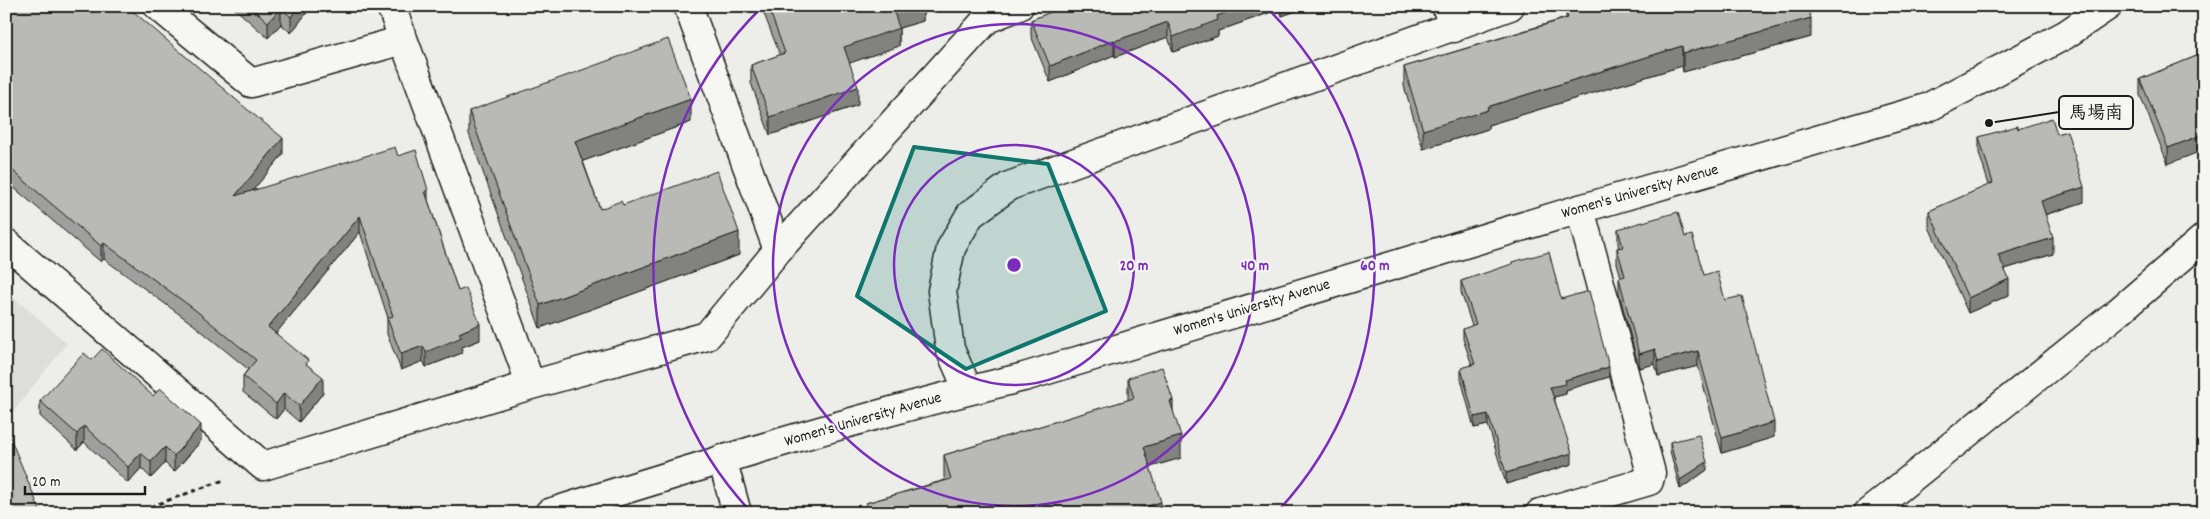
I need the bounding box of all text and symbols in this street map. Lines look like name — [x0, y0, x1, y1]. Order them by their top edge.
callout: 馬場南 — [2059, 96, 2133, 129]
text: 馬場南 — [2069, 102, 2123, 127]
street label: Women's University Avenue — [1559, 159, 1721, 225]
centre of rings — [1005, 256, 1023, 274]
text: 20 m — [1120, 256, 1148, 278]
text: 40 m — [1241, 256, 1269, 278]
text: 60 m — [1360, 256, 1390, 278]
street label: Women's University Avenue — [1171, 273, 1333, 343]
street label: Women's University Avenue — [782, 387, 944, 453]
scale bar — [25, 464, 145, 496]
text: 20 m — [32, 472, 60, 494]

